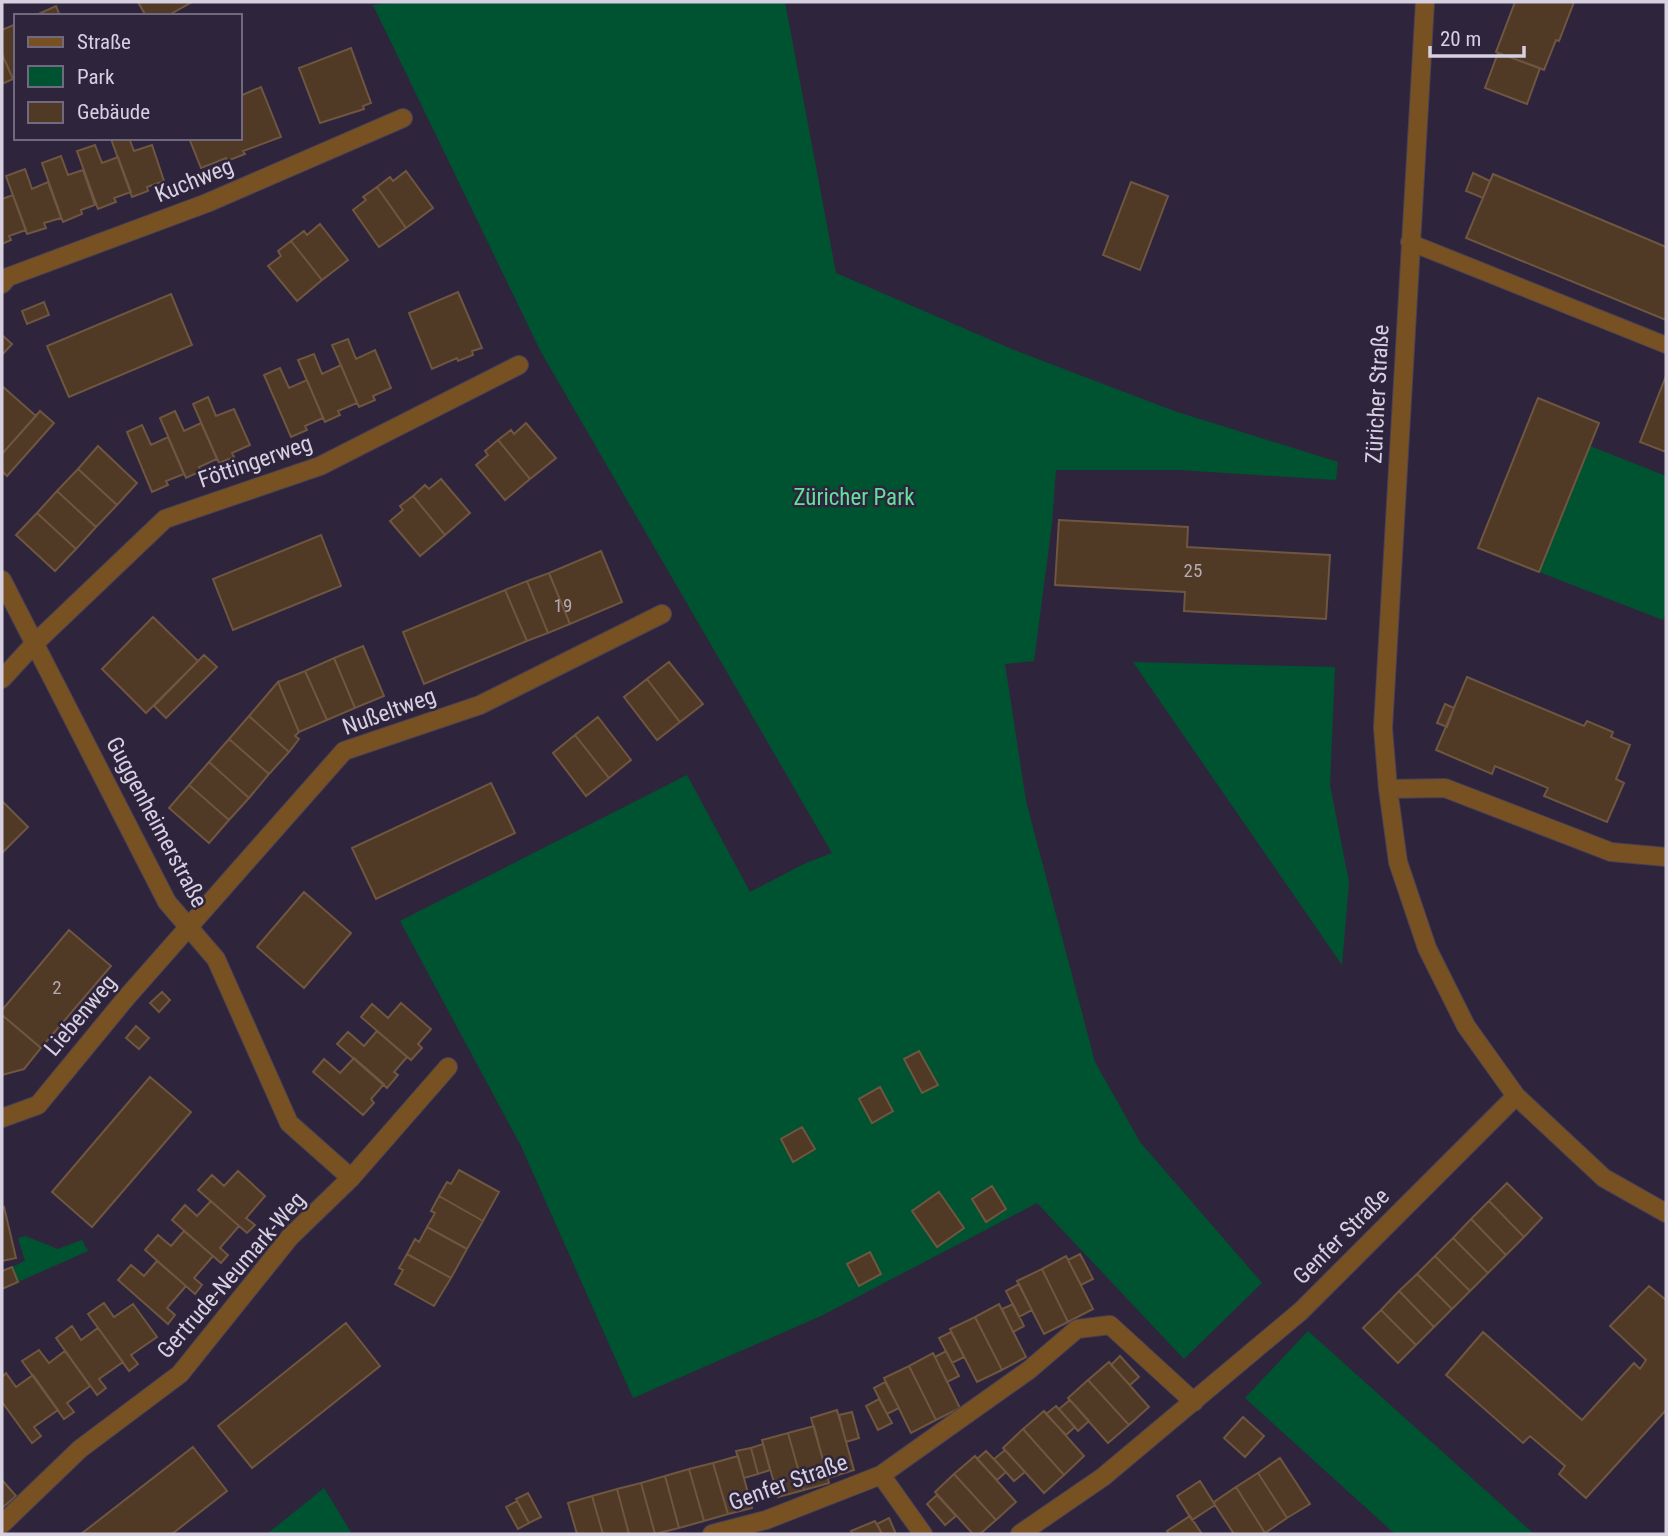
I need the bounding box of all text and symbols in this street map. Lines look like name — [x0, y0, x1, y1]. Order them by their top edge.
legend — [14, 14, 242, 140]
scale bar — [1430, 14, 1524, 58]
text: 20 m — [1440, 27, 1481, 51]
text: Straße — [77, 30, 131, 54]
text: Park — [77, 65, 115, 89]
text: Gebäude — [77, 100, 150, 124]
street label: Kuchweg — [151, 153, 237, 208]
street label: Züricher Straße — [1360, 324, 1395, 464]
street label: Föttingerweg — [195, 429, 316, 494]
park label: Züricher Park — [793, 484, 915, 511]
house number: 25 — [1184, 559, 1202, 582]
house number: 19 — [554, 594, 572, 617]
street label: Nußeltweg — [339, 682, 440, 741]
street label: Guggenheimerstraße — [100, 732, 213, 912]
street label: Liebenweg — [39, 969, 122, 1061]
house number: 2 — [52, 976, 62, 999]
street label: Genfer Straße — [1288, 1183, 1395, 1290]
street label: Gertrude-Neumark-Weg — [152, 1187, 311, 1364]
street label: Genfer Straße — [725, 1448, 851, 1516]

